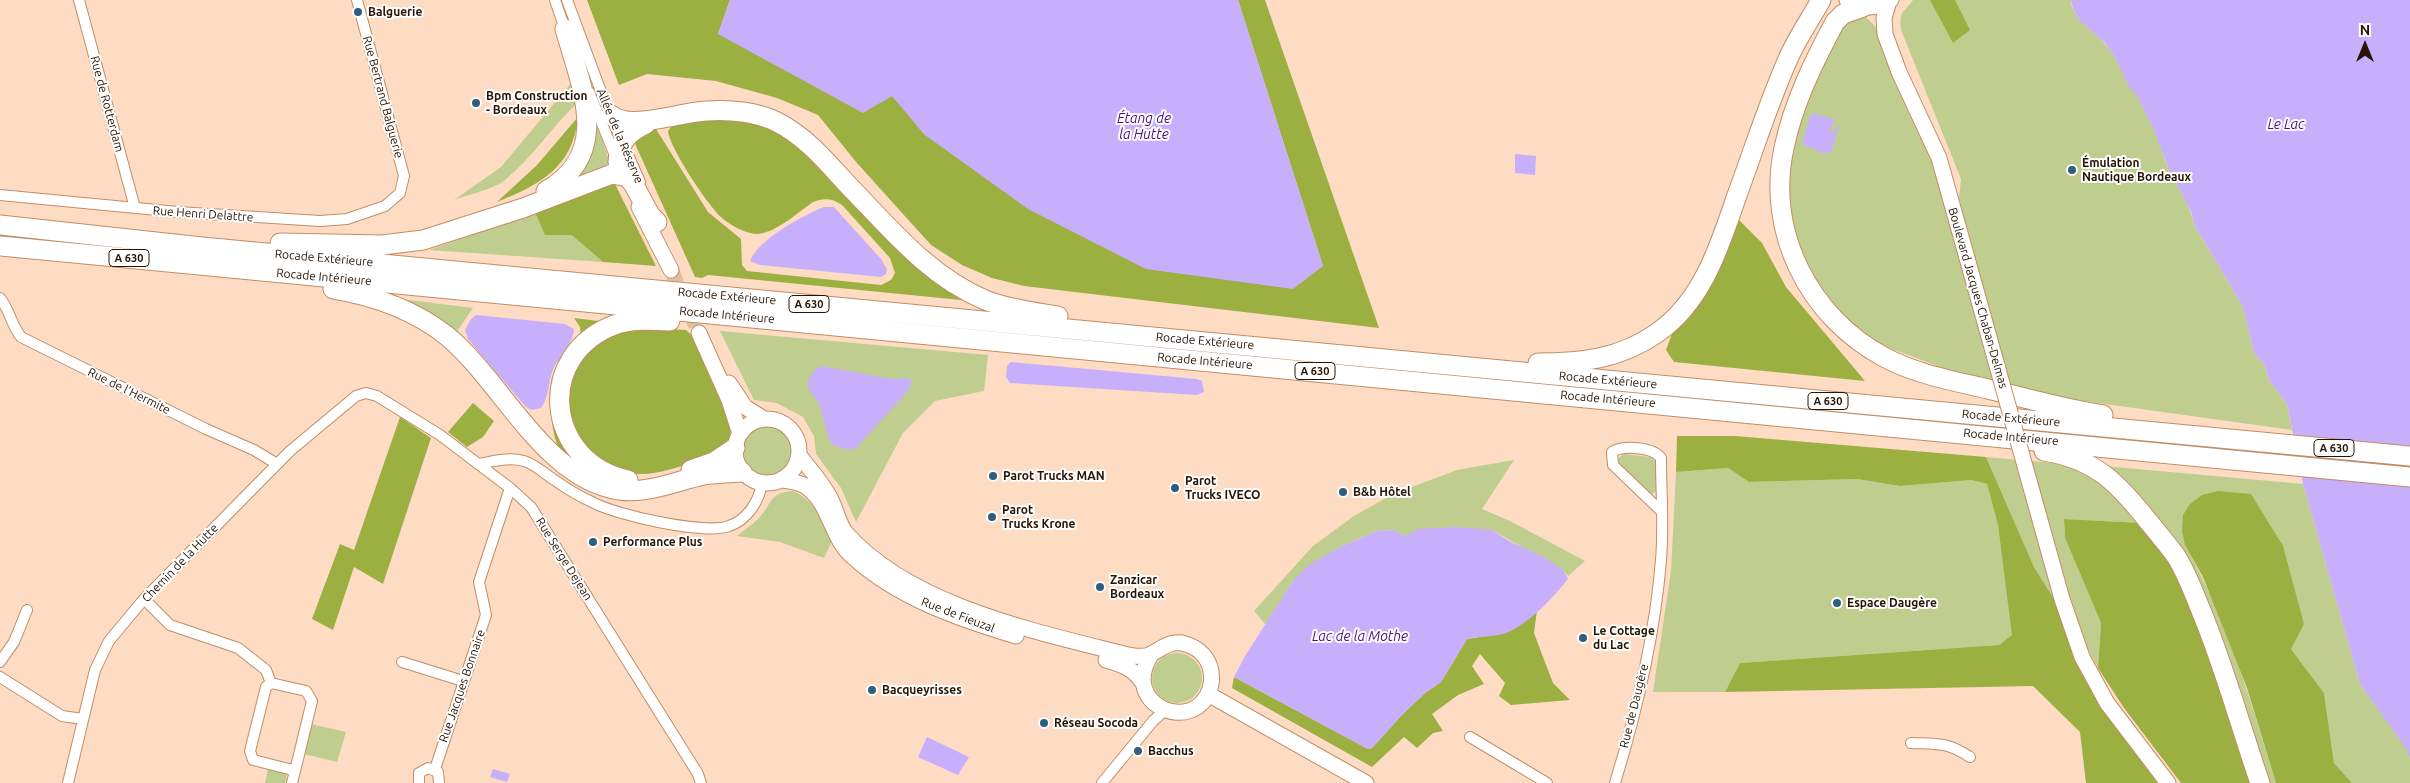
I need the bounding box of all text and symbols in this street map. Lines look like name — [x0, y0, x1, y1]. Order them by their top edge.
place label: Balguerie — [368, 5, 422, 19]
marker: Balguerie — [352, 6, 364, 18]
north arrow — [2340, 20, 2390, 70]
text: N — [2360, 22, 2370, 38]
street label: Rue Bertrand Balguerie — [360, 34, 406, 160]
street label: Rue de Rotterdam — [87, 54, 127, 154]
street label: Allée de la Réserve — [593, 86, 647, 186]
place label: Bpm Construction - Bordeaux — [486, 89, 588, 117]
marker: Bpm Construction - Bordeaux — [470, 97, 482, 109]
water label: Étang de la Hutte — [1117, 110, 1171, 142]
water label: Le Lac — [2267, 116, 2305, 132]
place label: Émulation Nautique Bordeaux — [2082, 156, 2191, 184]
marker: Émulation Nautique Bordeaux — [2066, 164, 2078, 176]
street label: Rue Henri Delattre — [152, 203, 254, 225]
street label: Boulevard Jacques Chaban-Delmas — [1945, 206, 2011, 390]
street label: Rocade Extérieure — [274, 247, 374, 269]
road number: A 630 — [109, 250, 149, 266]
street label: Rocade Intérieure — [276, 266, 372, 288]
street label: Rocade Extérieure — [677, 285, 777, 307]
road number: A 630 — [789, 296, 829, 312]
street label: Rocade Intérieure — [679, 304, 775, 326]
street label: Rocade Extérieure — [1155, 330, 1255, 352]
street label: Rocade Intérieure — [1157, 350, 1253, 372]
road number: A 630 — [1295, 362, 1335, 380]
street label: Rue de l'Hermite — [85, 365, 173, 417]
street label: Rocade Extérieure — [1558, 369, 1658, 391]
street label: Rocade Intérieure — [1560, 388, 1656, 410]
road number: A 630 — [1808, 392, 1848, 410]
street label: Rocade Extérieure — [1961, 407, 2061, 429]
street label: Rocade Intérieure — [1963, 426, 2059, 448]
road number: A 630 — [2314, 439, 2354, 456]
place label: Parot Trucks MAN — [1003, 469, 1105, 483]
marker: Parot Trucks MAN — [987, 470, 999, 482]
place label: Parot Trucks IVECO — [1185, 474, 1261, 502]
marker: Parot Trucks IVECO — [1169, 482, 1181, 494]
place label: B&b Hôtel — [1353, 485, 1411, 499]
marker: B&b Hôtel — [1337, 486, 1349, 498]
place label: Parot Trucks Krone — [1002, 503, 1076, 531]
marker: Parot Trucks Krone — [986, 511, 998, 523]
street label: Rue Serge Dejean — [533, 515, 595, 603]
street label: Chemin de la Hutte — [139, 521, 221, 605]
place label: Performance Plus — [603, 535, 702, 549]
marker: Performance Plus — [587, 536, 599, 548]
place label: Zanzicar Bordeaux — [1110, 573, 1164, 601]
marker: Zanzicar Bordeaux — [1094, 581, 1106, 593]
street label: Rue de Fieuzal — [919, 594, 997, 636]
place label: Espace Daugère — [1847, 596, 1937, 610]
marker: Espace Daugère — [1831, 597, 1843, 609]
place label: Le Cottage du Lac — [1593, 624, 1655, 652]
street label: Rue Jacques Bonnaire — [436, 628, 488, 744]
water label: Lac de la Mothe — [1312, 628, 1408, 644]
marker: Le Cottage du Lac — [1577, 632, 1589, 644]
street label: Rue de Daugère — [1617, 662, 1651, 750]
place label: Bacqueyrisses — [882, 683, 962, 697]
marker: Bacqueyrisses — [866, 684, 878, 696]
place label: Réseau Socoda — [1054, 716, 1138, 730]
marker: Réseau Socoda — [1038, 717, 1050, 729]
place label: Bacchus — [1148, 744, 1194, 758]
marker: Bacchus — [1132, 745, 1144, 757]

